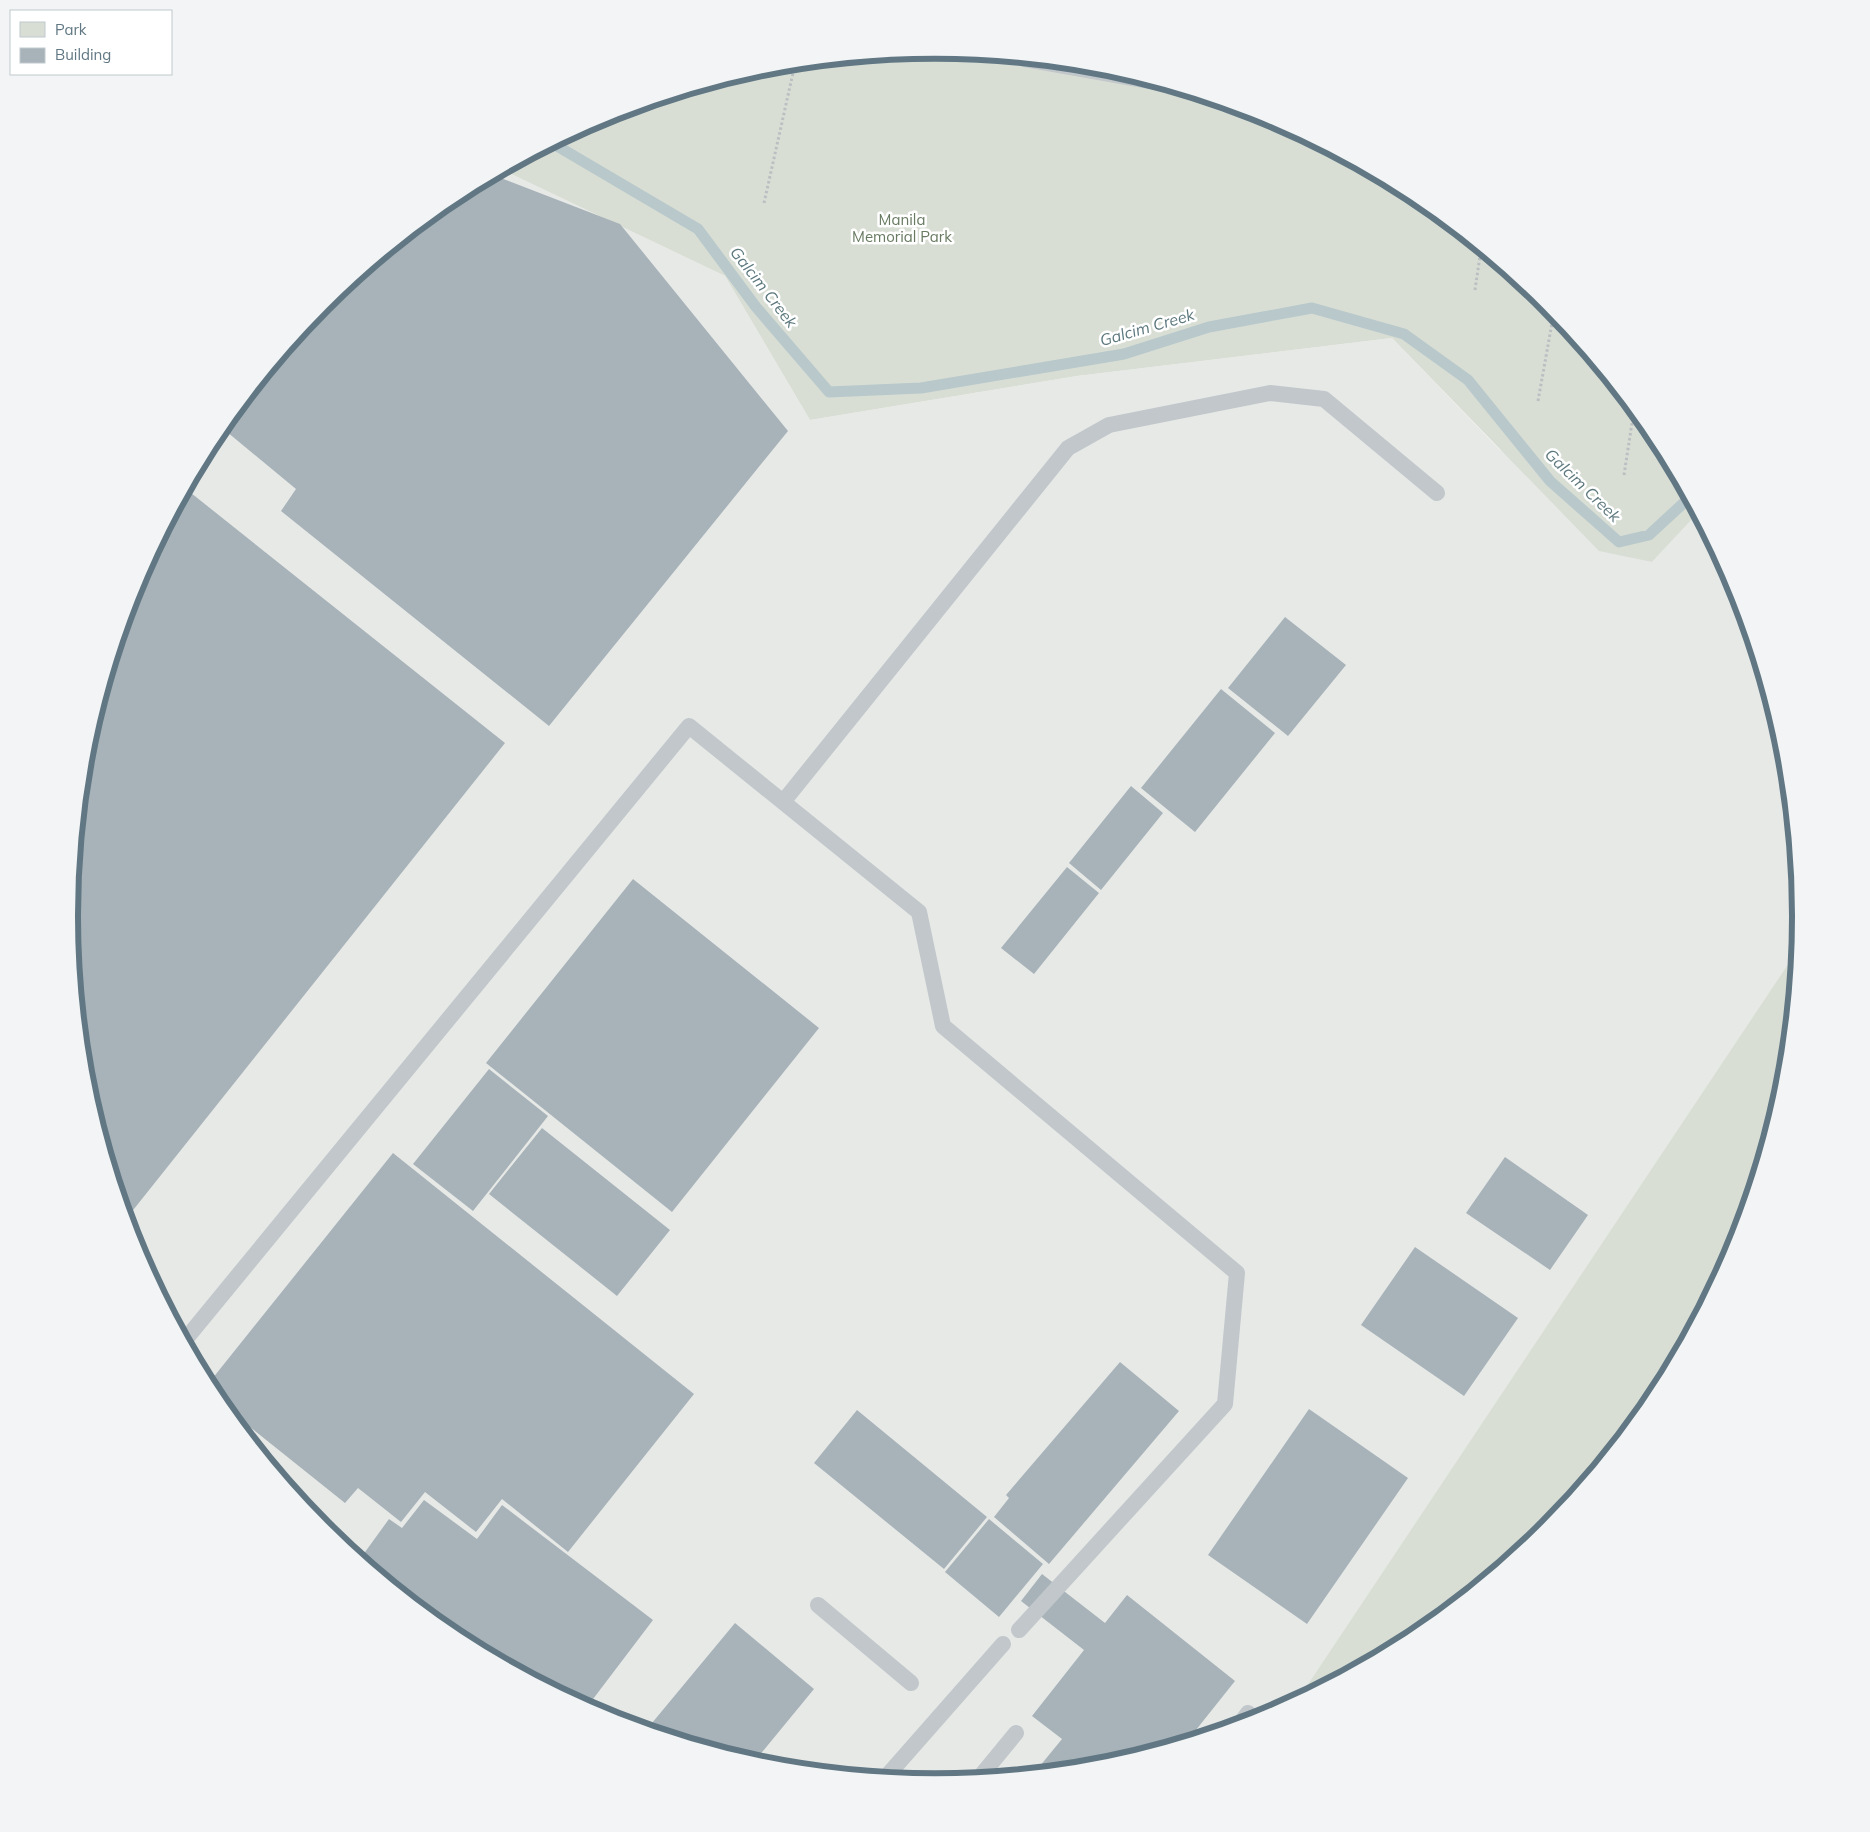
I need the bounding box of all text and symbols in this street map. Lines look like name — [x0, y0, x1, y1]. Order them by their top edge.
legend — [10, 10, 172, 75]
text: Park — [55, 20, 87, 39]
text: Building — [55, 45, 111, 64]
park label: Manila Memorial Park — [852, 210, 952, 246]
water label: Galcim Creek — [726, 242, 802, 332]
water label: Galcim Creek — [1097, 304, 1197, 350]
water label: Galcim Creek — [1541, 444, 1626, 527]

